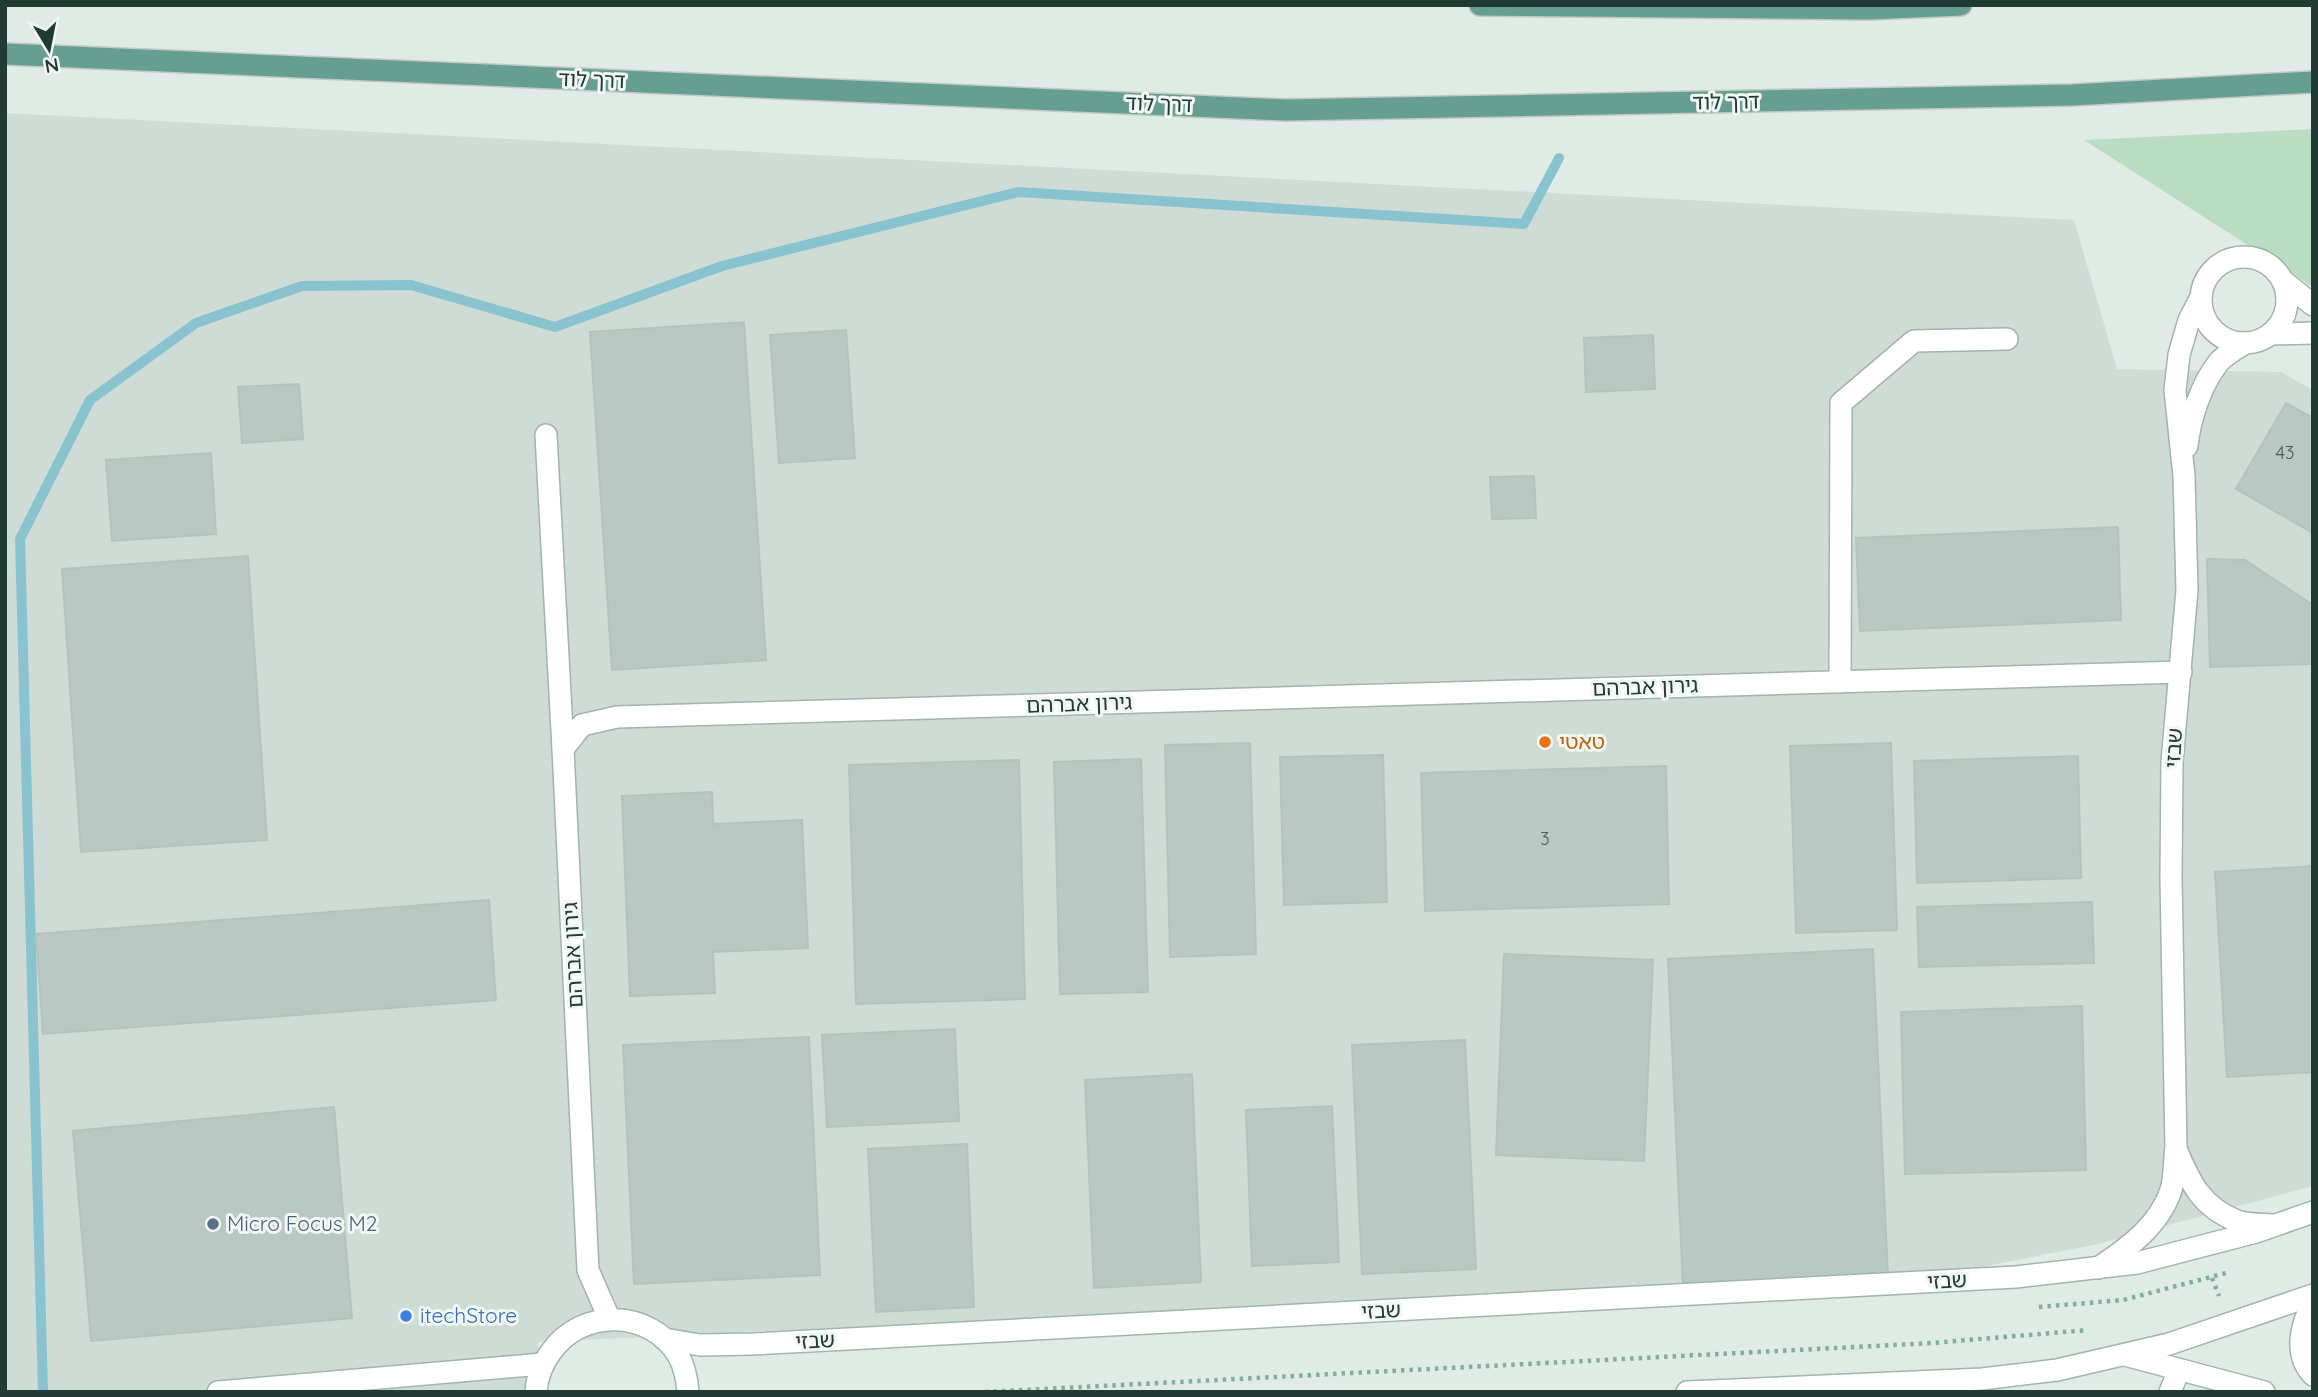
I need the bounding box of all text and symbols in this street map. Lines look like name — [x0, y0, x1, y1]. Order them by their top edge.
north arrow — [14, 14, 84, 84]
text: N — [43, 53, 61, 79]
street label: דרך לוד — [558, 65, 626, 93]
street label: דרך לוד — [1692, 87, 1760, 115]
street label: דרך לוד — [1125, 89, 1193, 117]
house number: 43 — [2276, 441, 2294, 464]
street label: גירון אברהם — [1591, 671, 1699, 701]
street label: גירון אברהם — [1025, 688, 1133, 718]
street label: שבזי — [2159, 727, 2187, 769]
place label: טאטי — [1559, 728, 1605, 754]
marker: טאטי — [1537, 734, 1553, 750]
house number: 3 — [1540, 827, 1550, 850]
street label: גירון אברהם — [556, 901, 588, 1009]
place label: Micro Focus M2 — [227, 1210, 377, 1236]
marker: Micro Focus M2 — [205, 1216, 221, 1232]
street label: שבזי — [1926, 1266, 1968, 1294]
street label: שבזי — [1360, 1296, 1402, 1324]
place label: itechStore — [420, 1302, 517, 1328]
marker: itechStore — [398, 1308, 414, 1324]
street label: שבזי — [794, 1326, 836, 1354]

